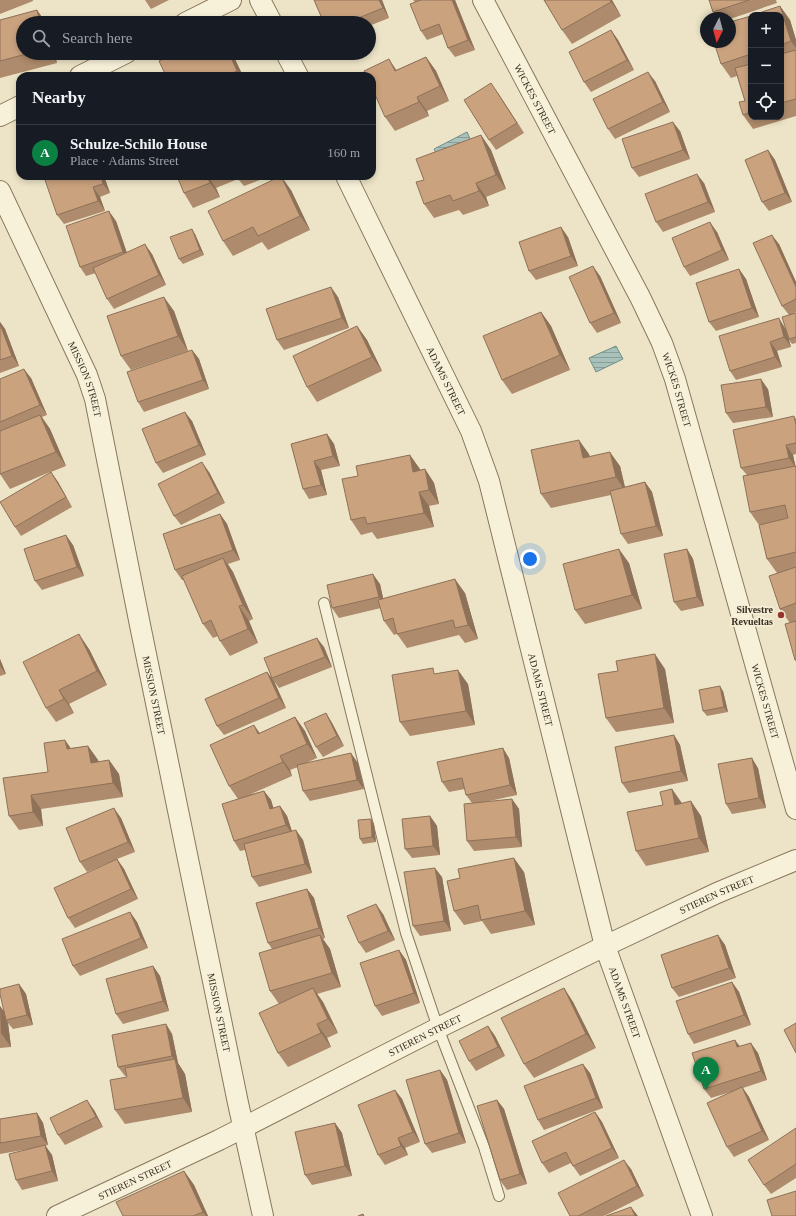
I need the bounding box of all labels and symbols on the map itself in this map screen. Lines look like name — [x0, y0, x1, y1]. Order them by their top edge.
north arrow — [700, 12, 736, 48]
street label: WICKES STREET — [512, 62, 558, 136]
street label: MISSION STREET — [66, 340, 103, 418]
street label: ADAMS STREET — [424, 345, 467, 417]
street label: WICKES STREET — [660, 351, 693, 428]
your location — [520, 549, 540, 569]
place label: Silvestre Revueltas — [731, 604, 774, 627]
marker: Silvestre Revueltas — [776, 610, 786, 620]
street label: ADAMS STREET — [526, 652, 555, 727]
street label: MISSION STREET — [140, 655, 167, 736]
street label: WICKES STREET — [749, 663, 781, 740]
street label: STIEREN STREET — [678, 873, 756, 916]
street label: ADAMS STREET — [607, 965, 643, 1040]
street label: MISSION STREET — [206, 972, 232, 1053]
street label: STIEREN STREET — [387, 1012, 463, 1058]
pin: A — [693, 1057, 719, 1090]
street label: STIEREN STREET — [96, 1158, 174, 1202]

